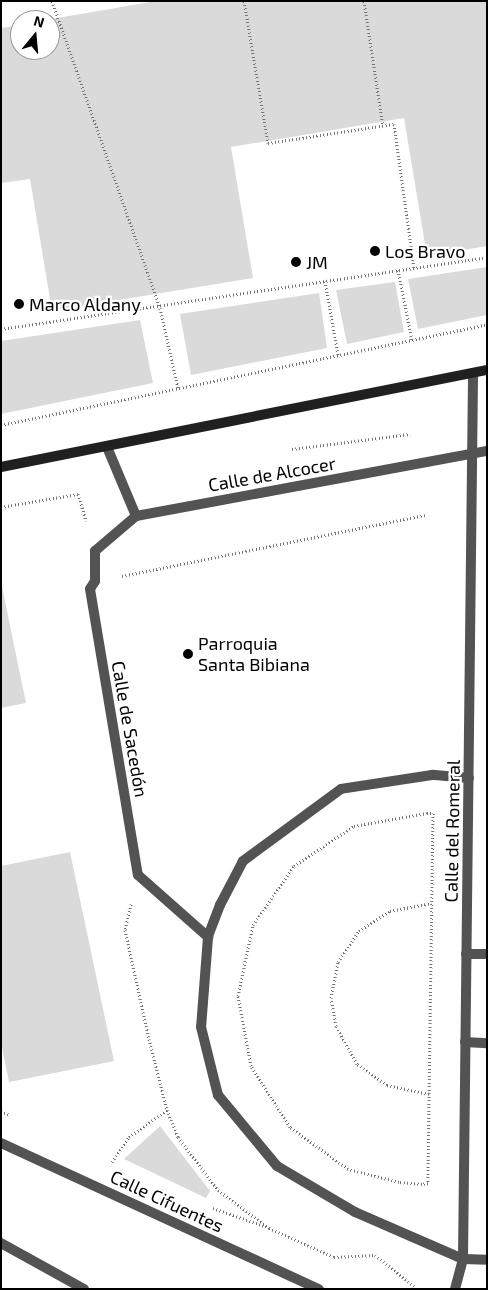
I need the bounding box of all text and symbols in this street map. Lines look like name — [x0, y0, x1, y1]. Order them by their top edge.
north arrow — [10, 10, 60, 60]
text: N — [32, 12, 47, 31]
place label: Los Bravo — [385, 240, 466, 262]
marker: Los Bravo — [369, 245, 381, 257]
place label: JM — [306, 251, 328, 273]
marker: JM — [290, 256, 302, 268]
place label: Marco Aldany — [29, 293, 141, 315]
marker: Marco Aldany — [13, 298, 25, 310]
street label: Calle de Alcocer — [206, 452, 338, 496]
place label: Parroquia Santa Bibiana — [198, 633, 310, 676]
marker: Parroquia Santa Bibiana — [182, 648, 194, 660]
street label: Calle de Sacedón — [107, 659, 153, 799]
street label: Calle del Romeral — [440, 759, 464, 903]
street label: Calle Cifuentes — [107, 1165, 227, 1237]

